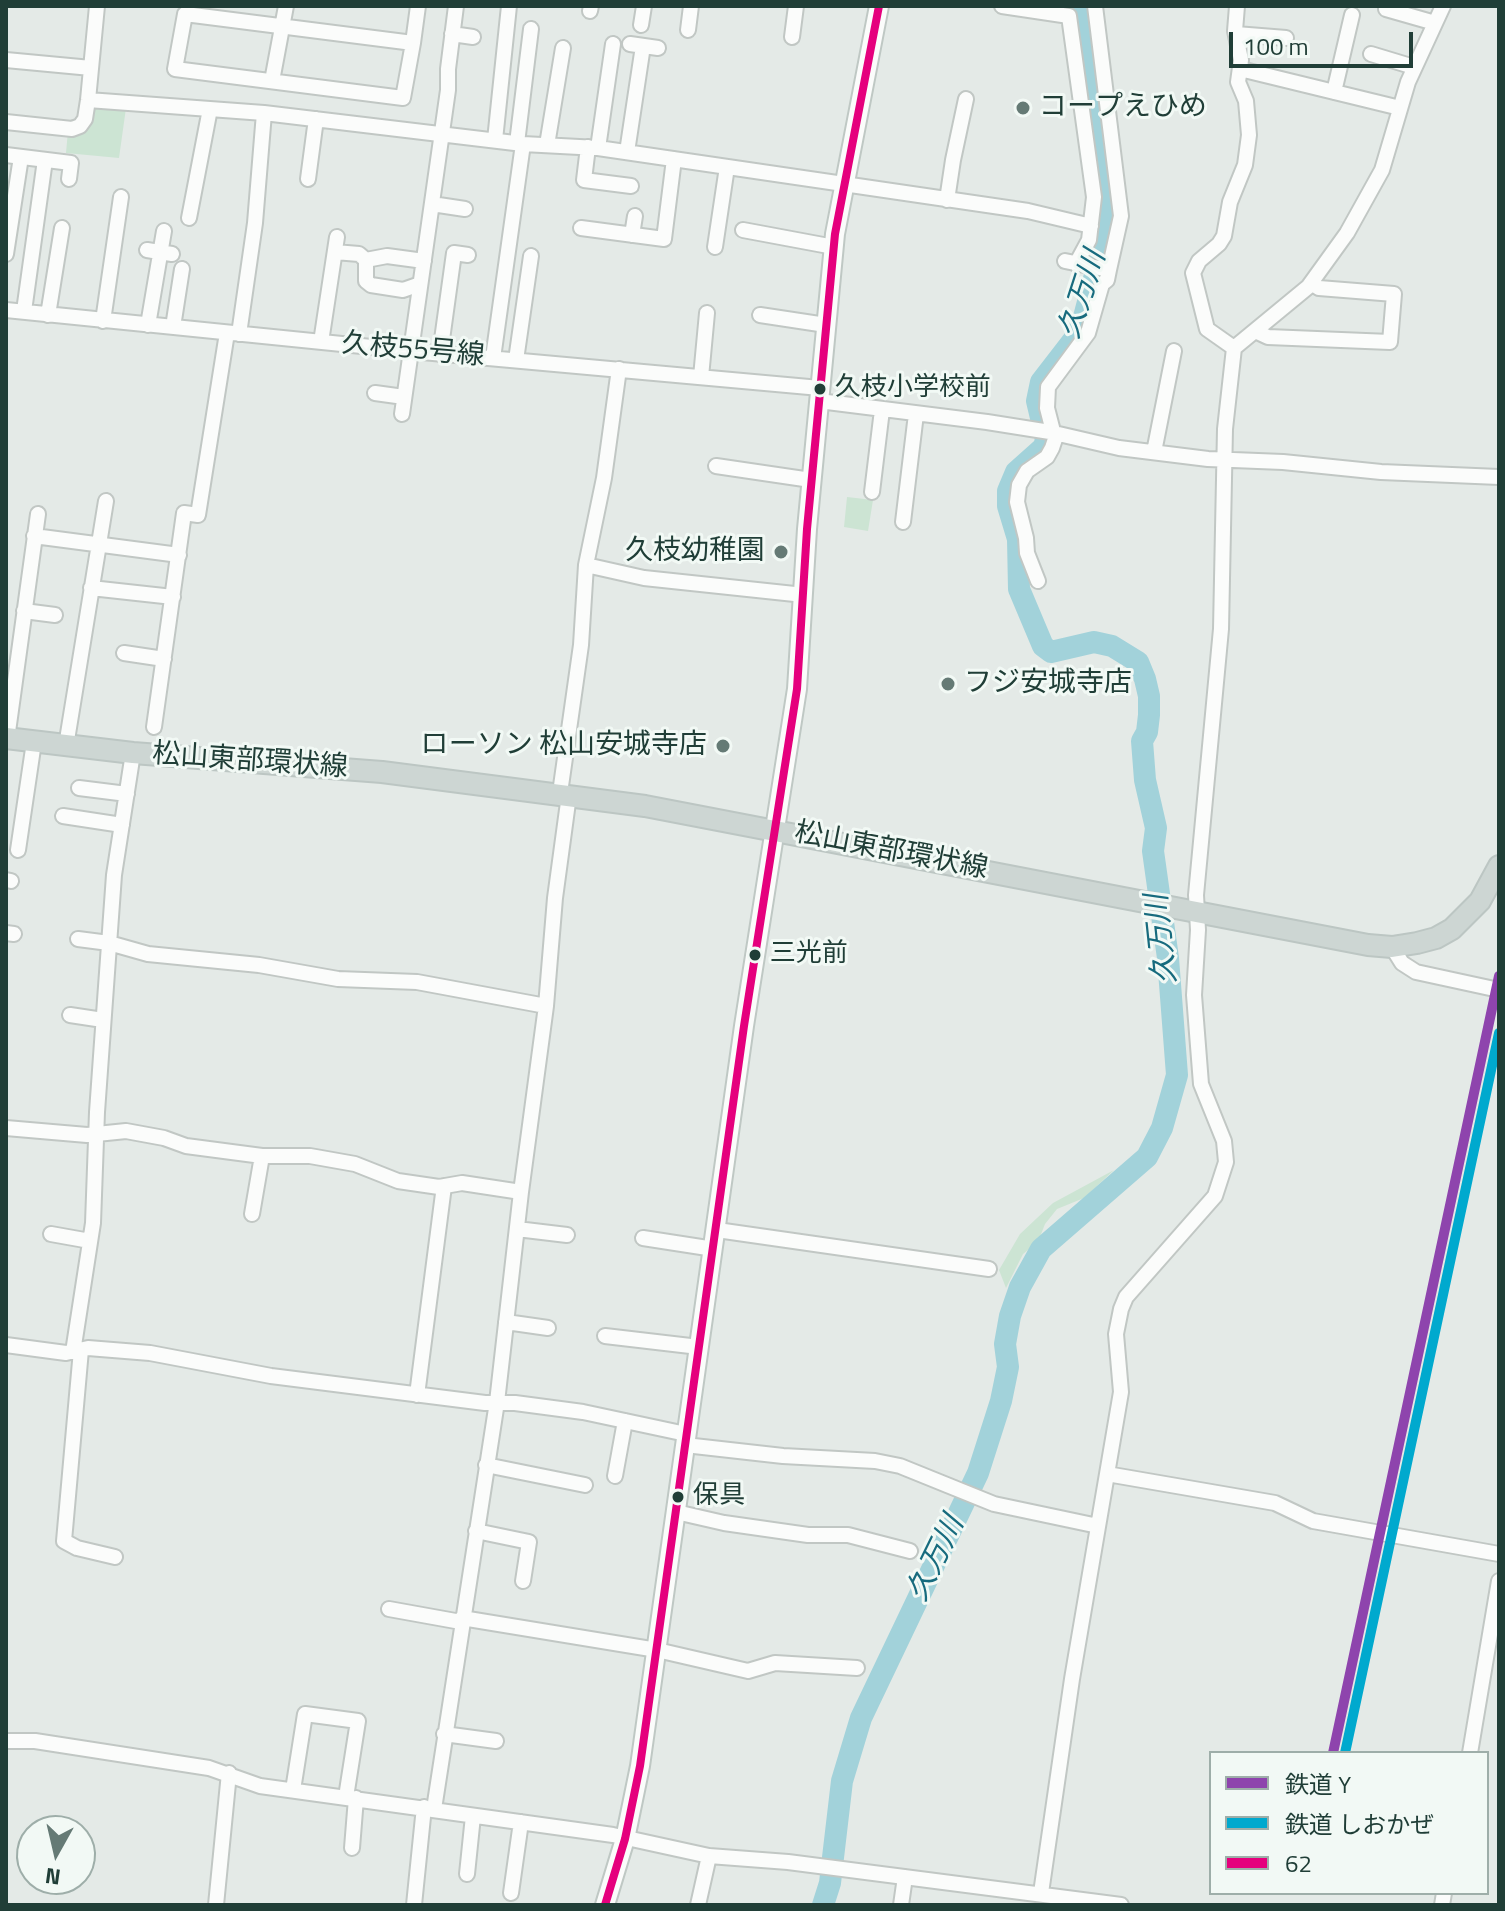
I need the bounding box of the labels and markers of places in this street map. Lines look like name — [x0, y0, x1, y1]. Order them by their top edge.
place label: コープえひめ — [1039, 91, 1207, 125]
marker: コープえひめ — [1014, 99, 1032, 117]
place label: 久枝小学校前 — [835, 373, 991, 405]
marker: 久枝小学校前 — [812, 381, 828, 397]
place label: 久枝幼稚園 — [625, 535, 765, 569]
marker: 久枝幼稚園 — [772, 543, 790, 561]
place label: フジ安城寺店 — [964, 667, 1132, 701]
marker: フジ安城寺店 — [939, 675, 957, 693]
place label: ローソン 松山安城寺店 — [421, 729, 707, 763]
marker: ローソン 松山安城寺店 — [714, 737, 732, 755]
place label: 三光前 — [770, 939, 848, 971]
marker: 三光前 — [747, 947, 763, 963]
place label: 保具 — [693, 1481, 745, 1513]
marker: 保具 — [670, 1489, 686, 1505]

